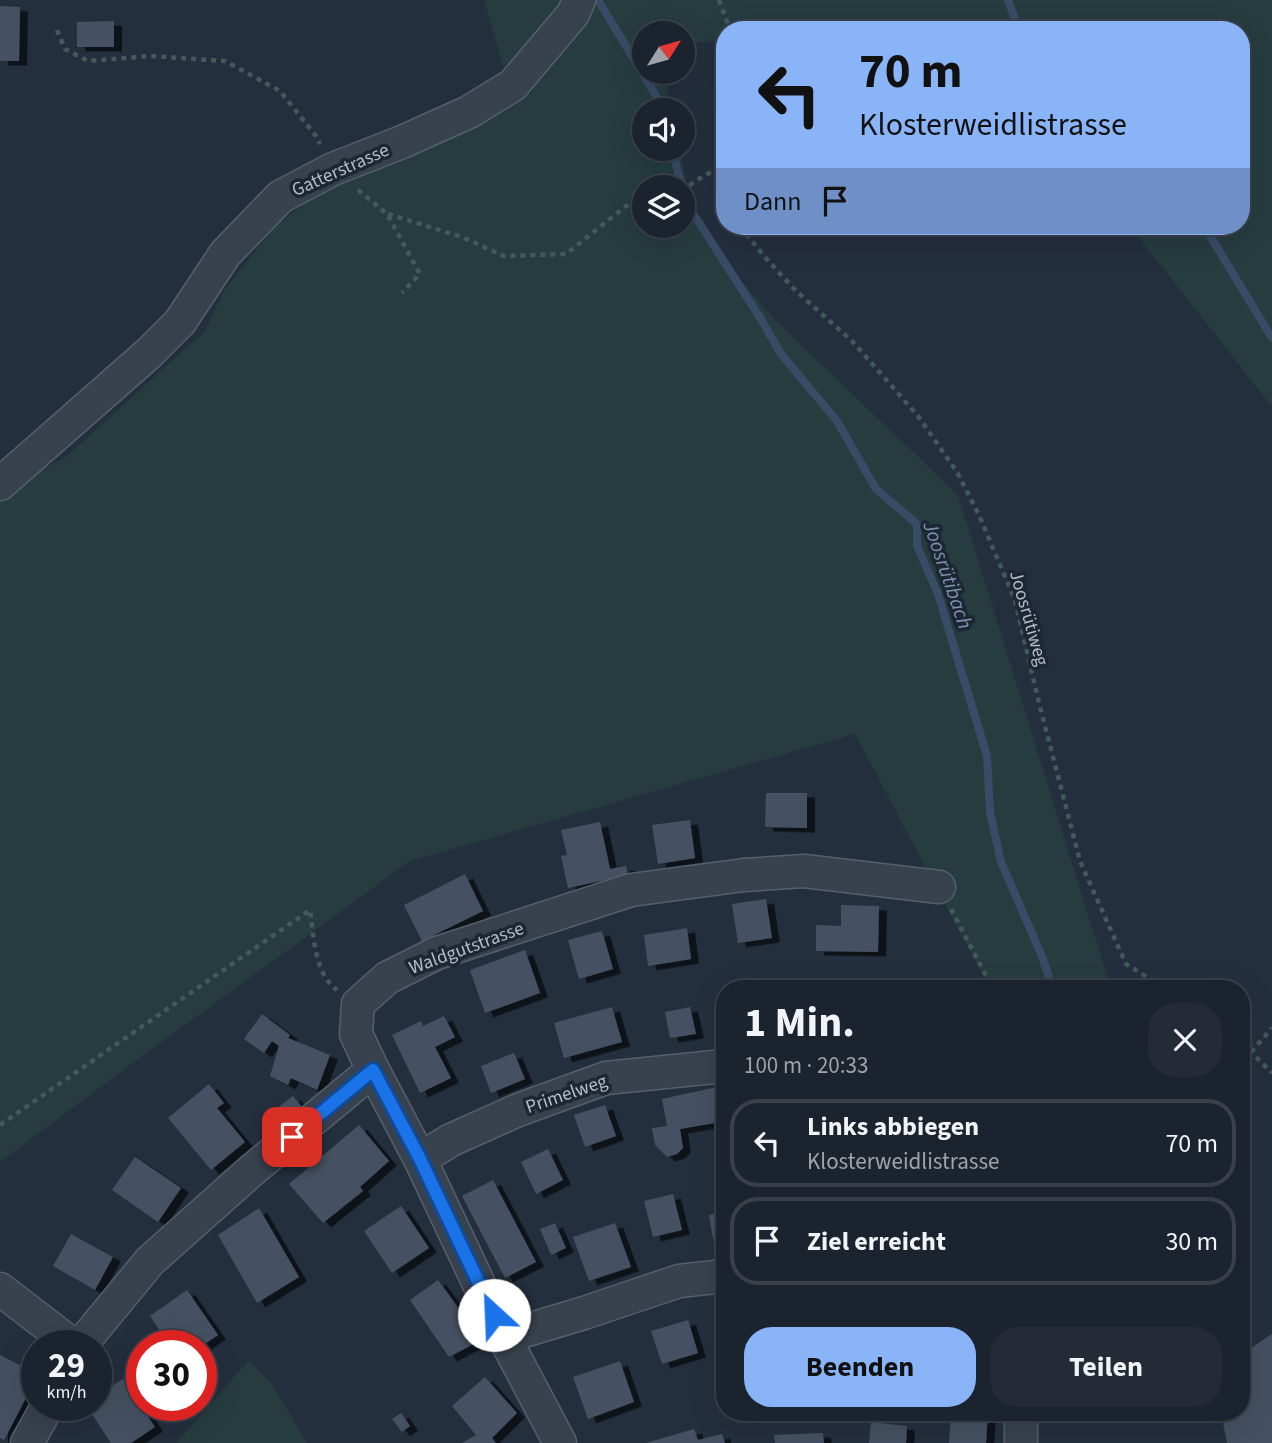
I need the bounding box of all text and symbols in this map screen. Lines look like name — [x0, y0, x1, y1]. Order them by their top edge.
north arrow — [632, 21, 695, 84]
map controls — [632, 21, 695, 238]
text: 70 m — [859, 37, 963, 107]
icon: left — [744, 49, 835, 140]
button: sound — [632, 98, 695, 161]
text: Klosterweidlistrasse — [859, 102, 1127, 148]
street label: Gatterstrasse — [287, 137, 394, 204]
button: layers — [632, 175, 695, 238]
icon: arrive — [816, 182, 854, 220]
text: Dann — [744, 183, 802, 220]
water label: Joosrütibach — [915, 516, 980, 633]
street label: Joosrütiweg — [1002, 568, 1055, 670]
street label: Waldgutstrasse — [405, 915, 528, 982]
text: 1 Min. — [744, 993, 855, 1053]
button: close — [1148, 1003, 1222, 1077]
text: 100 m · 20:33 — [744, 1049, 868, 1082]
street label: Primelweg — [522, 1068, 611, 1121]
pin — [262, 1107, 322, 1167]
text: Links abbiegen — [807, 1108, 979, 1145]
icon: arrive — [273, 1118, 311, 1156]
icon: left — [748, 1124, 786, 1162]
text: 70 m — [1165, 1125, 1218, 1162]
text: Klosterweidlistrasse — [807, 1145, 1000, 1178]
icon: arrive — [748, 1222, 786, 1260]
text: Ziel erreicht — [807, 1223, 946, 1260]
text: 30 m — [1165, 1223, 1218, 1260]
position arrow — [457, 1278, 531, 1352]
button: Beenden — [744, 1327, 976, 1407]
button: Teilen — [990, 1327, 1222, 1407]
speed limit sign: 30 — [126, 1330, 217, 1421]
text: 29 — [48, 1341, 85, 1391]
text: km/h — [47, 1380, 86, 1405]

